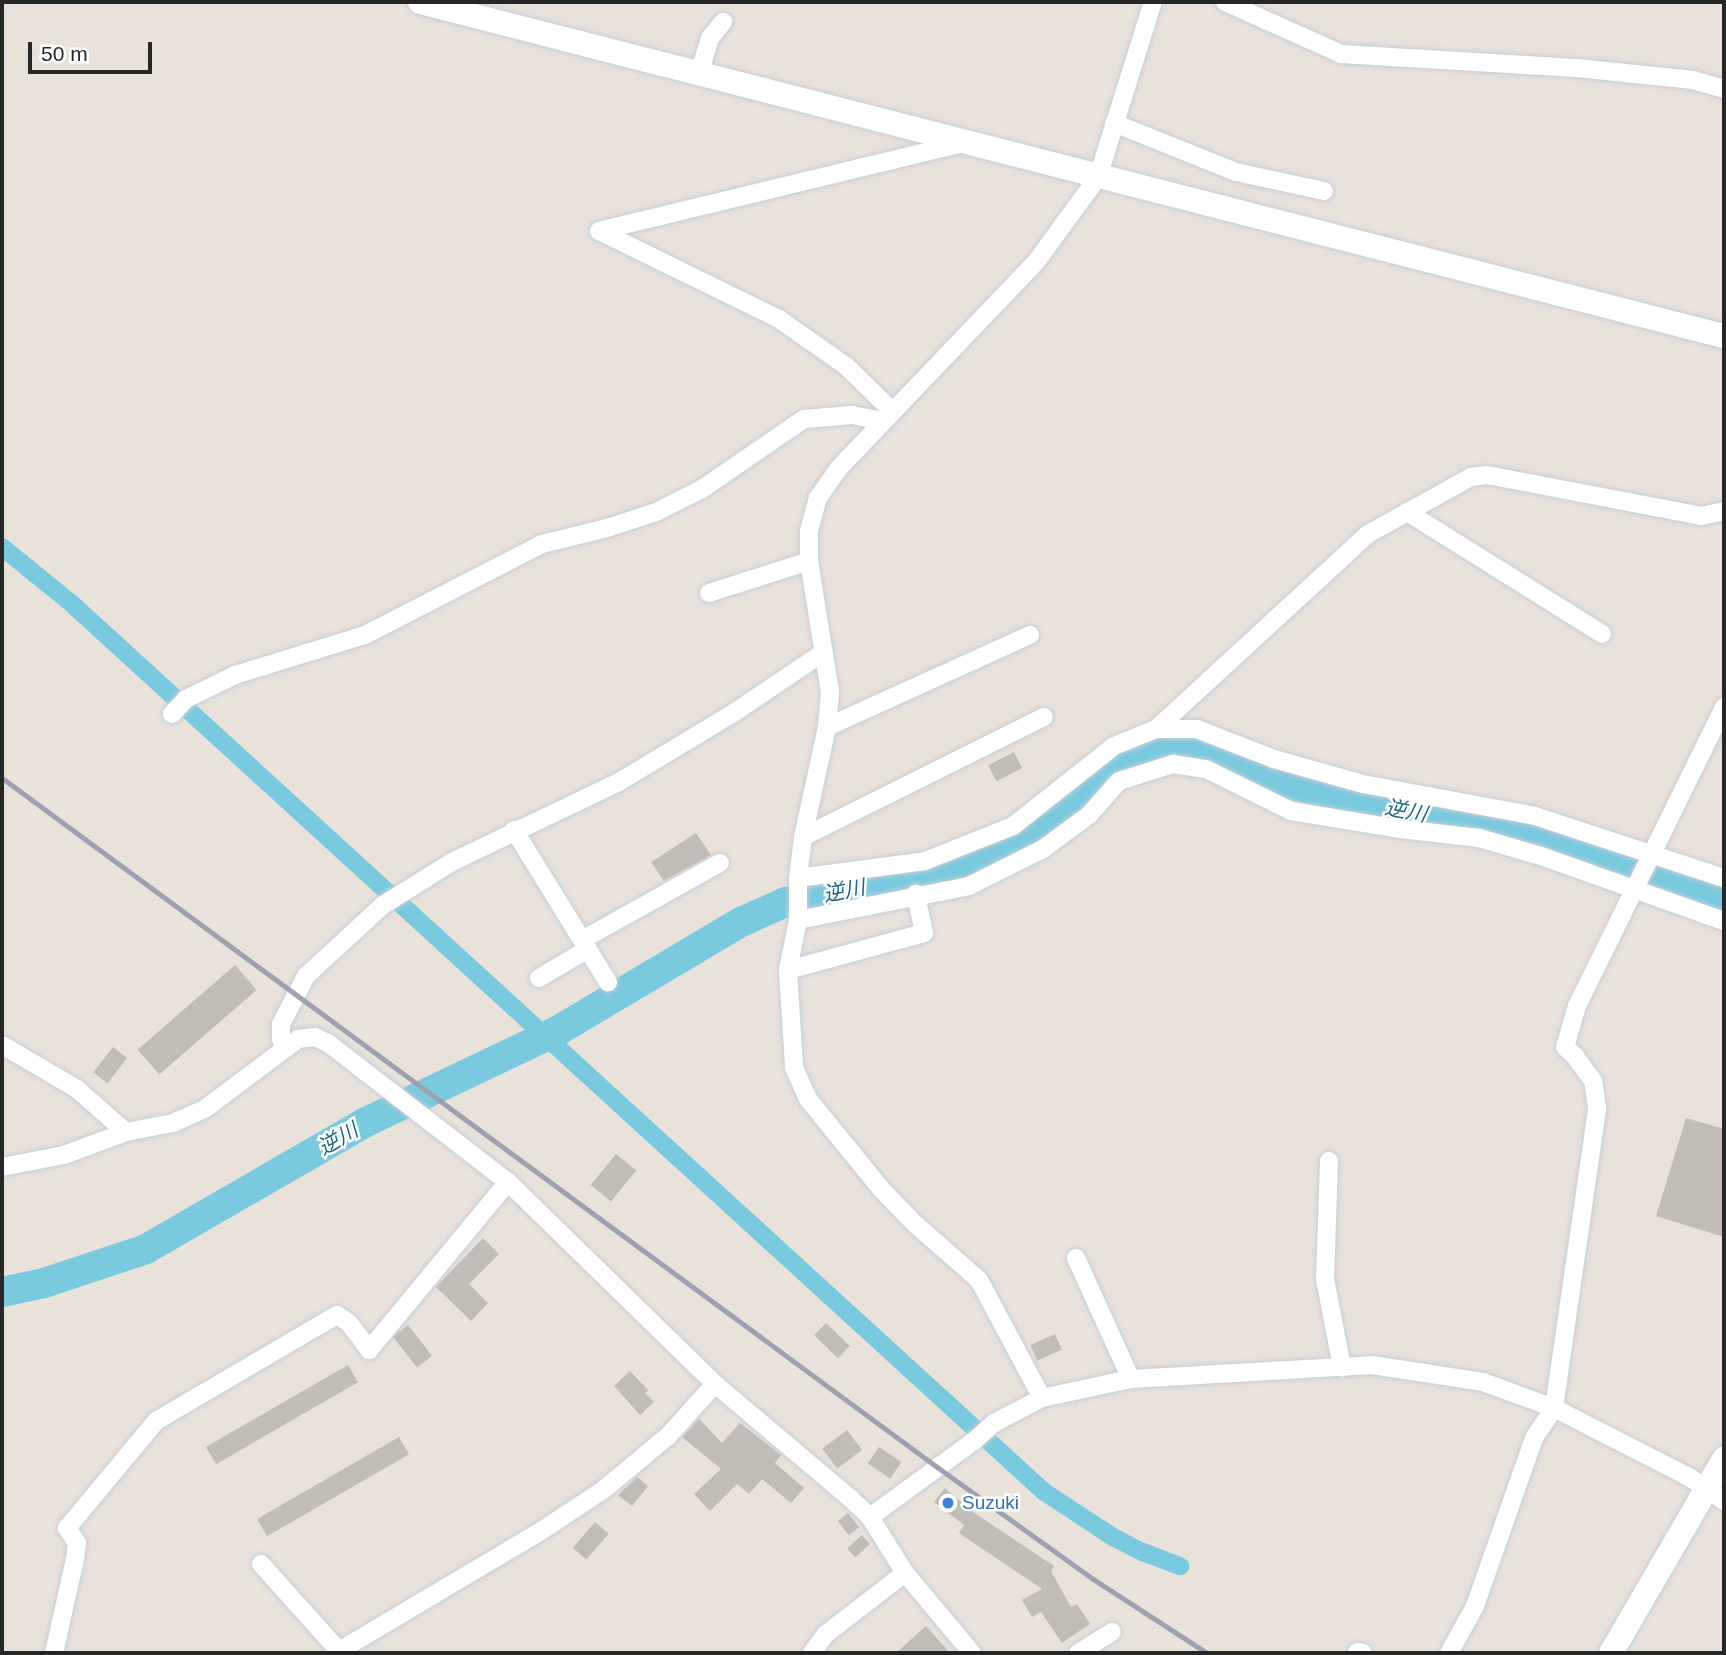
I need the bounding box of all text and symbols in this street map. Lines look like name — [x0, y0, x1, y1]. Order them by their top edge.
scale bar — [32, 28, 156, 72]
text: 50 m — [41, 42, 88, 65]
water label: 逆川 — [1383, 795, 1429, 827]
water label: 逆川 — [821, 875, 867, 907]
water label: 逆川 — [314, 1118, 362, 1160]
place label: Suzuki — [962, 1492, 1019, 1514]
marker: Suzuki — [940, 1495, 956, 1511]

